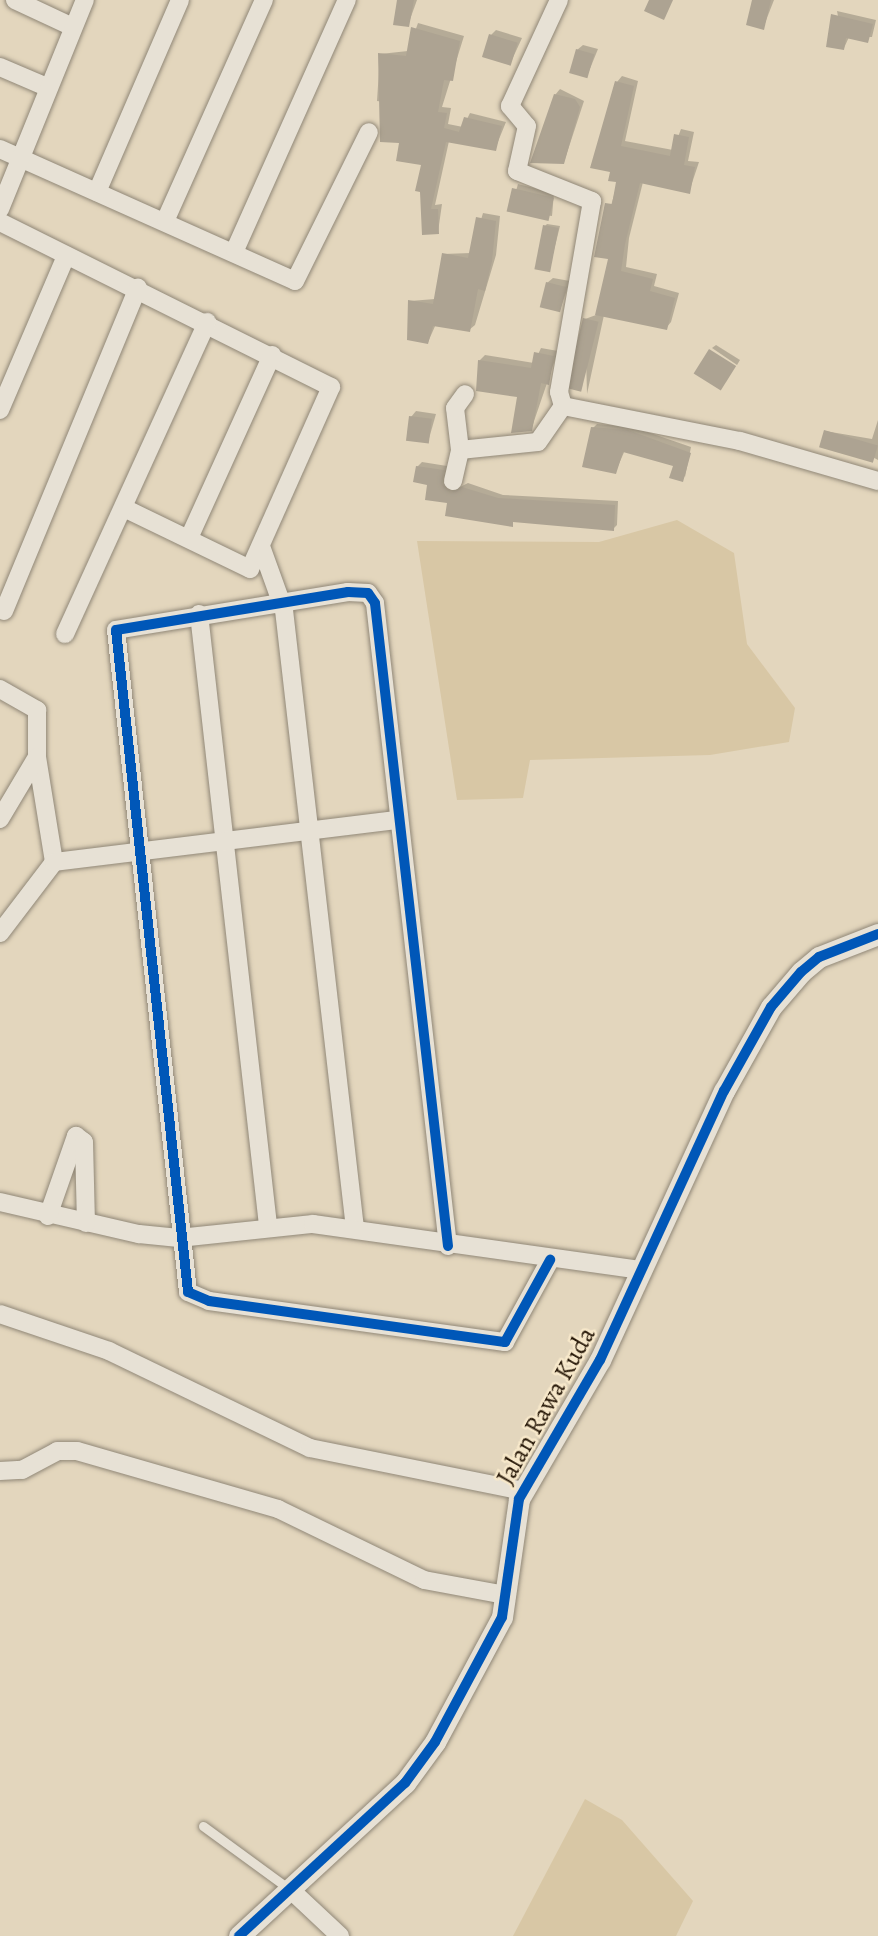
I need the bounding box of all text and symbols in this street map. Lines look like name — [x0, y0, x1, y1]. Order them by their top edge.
street label: Jalan Rawa Kuda — [490, 1322, 602, 1490]

